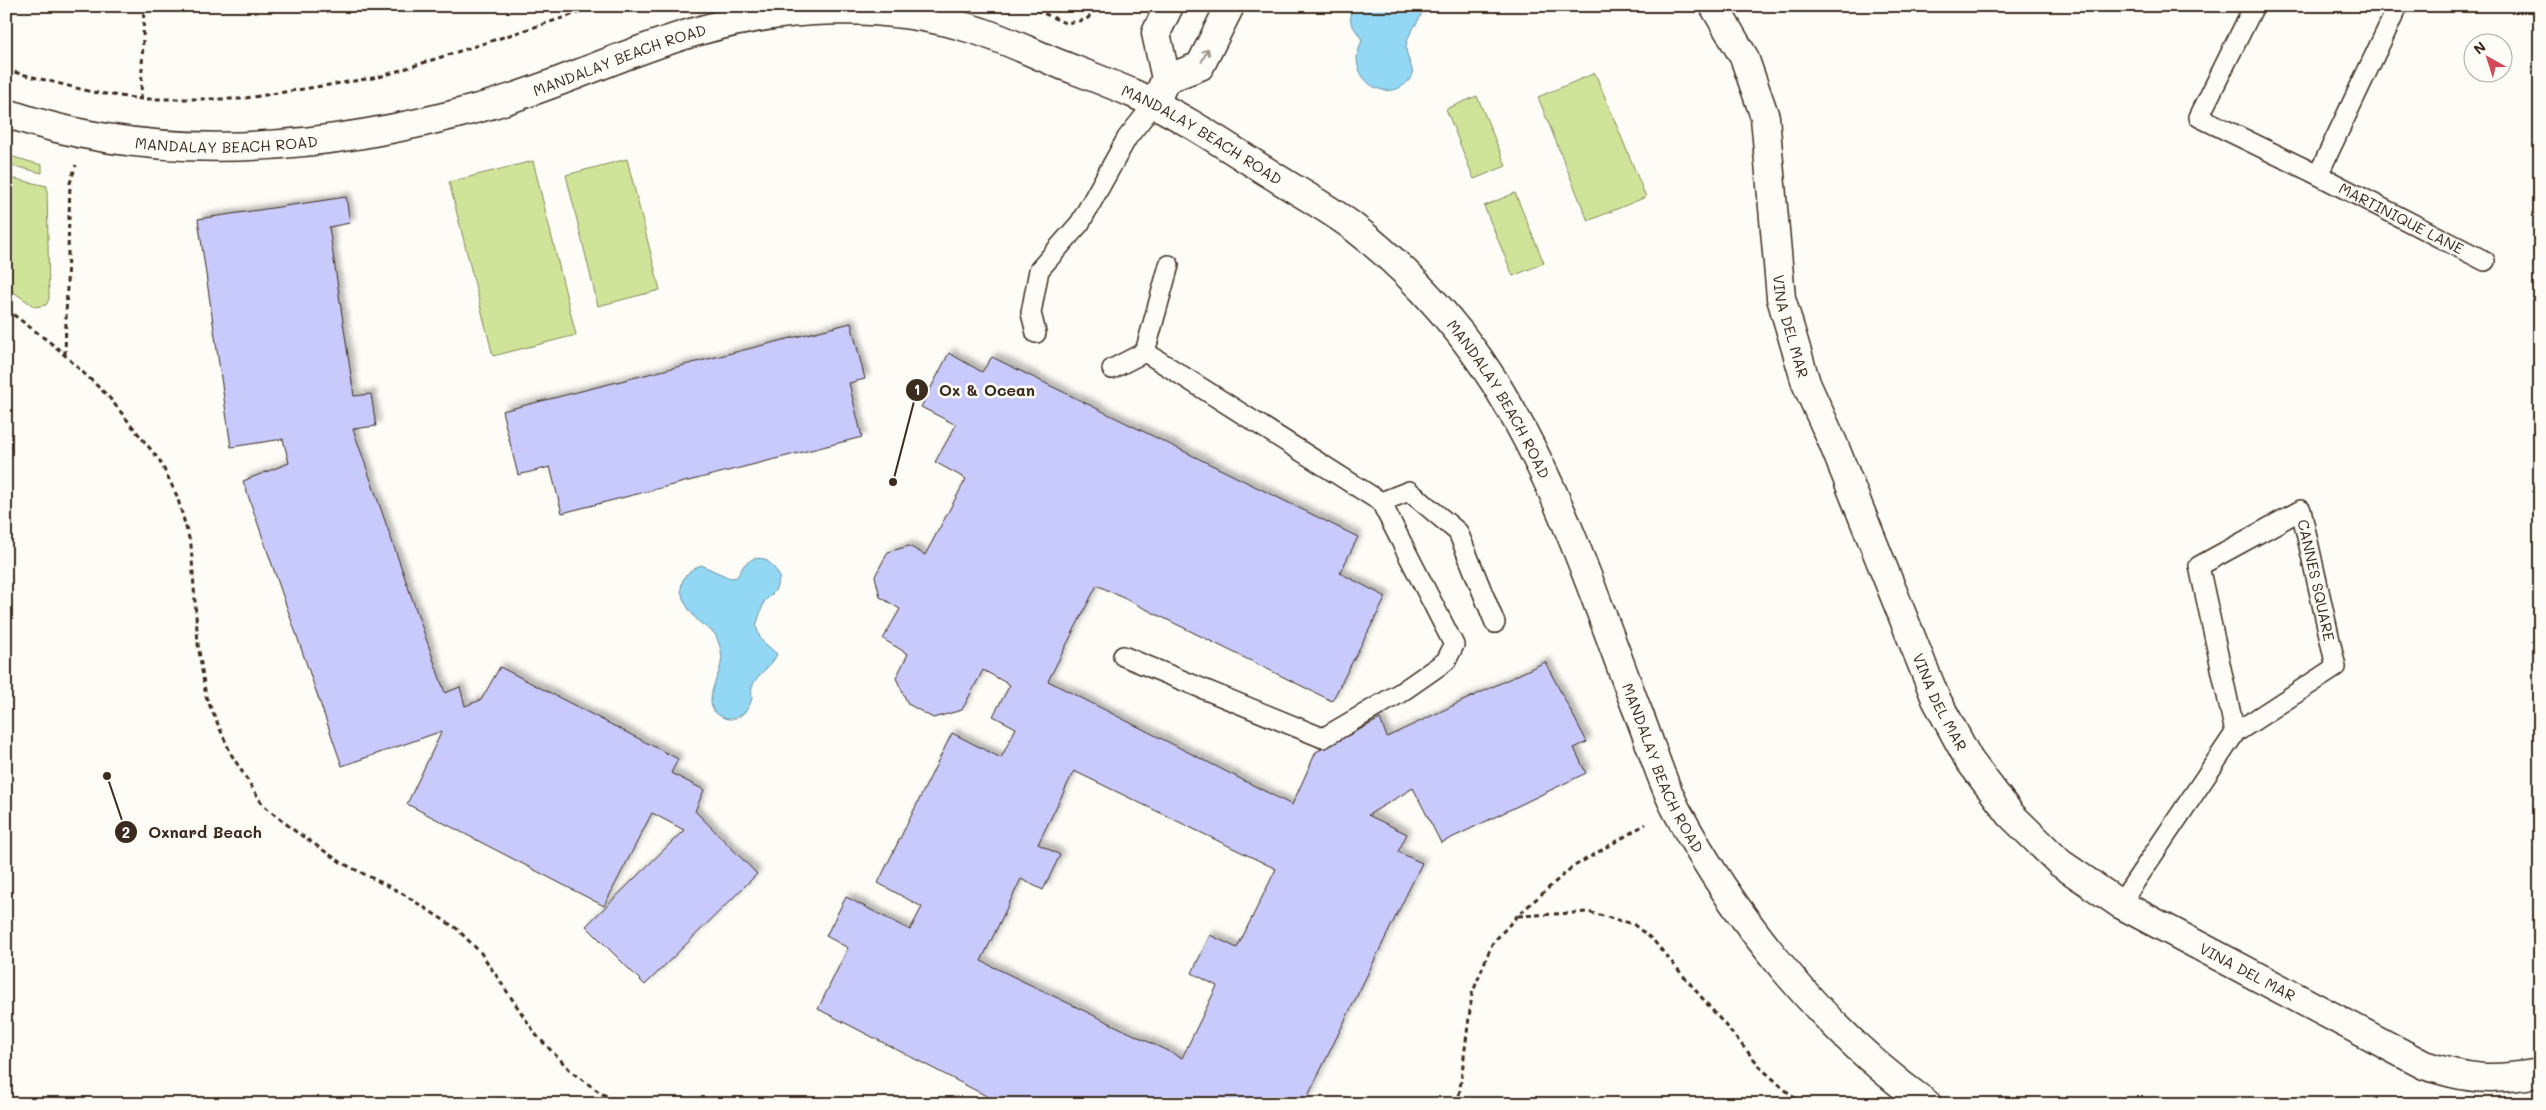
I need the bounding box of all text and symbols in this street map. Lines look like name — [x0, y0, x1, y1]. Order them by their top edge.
street label: MANDALAY BEACH ROAD — [530, 19, 708, 100]
north arrow — [2464, 32, 2514, 82]
text: N — [2469, 37, 2490, 58]
one-way arrow — [1201, 48, 1210, 63]
street label: MANDALAY BEACH ROAD — [1119, 80, 1286, 189]
street label: MANDALAY BEACH ROAD — [134, 131, 319, 157]
street label: MARTINIQUE LANE — [2336, 178, 2467, 259]
street label: VINA DEL MAR — [1769, 274, 1814, 380]
street label: MANDALAY BEACH ROAD — [1443, 315, 1555, 481]
callout: Ox & Ocean — [904, 375, 1045, 406]
text: 1 — [914, 379, 920, 399]
text: Ox & Ocean — [939, 379, 1035, 400]
street label: CANNES SQUARE — [2293, 517, 2340, 643]
street label: VINA DEL MAR — [1908, 650, 1972, 754]
street label: MANDALAY BEACH ROAD — [1618, 680, 1708, 856]
callout: Oxnard Beach — [114, 817, 272, 848]
text: Oxnard Beach — [148, 821, 262, 842]
text: 2 — [122, 822, 130, 842]
street label: VINA DEL MAR — [2196, 938, 2299, 1005]

